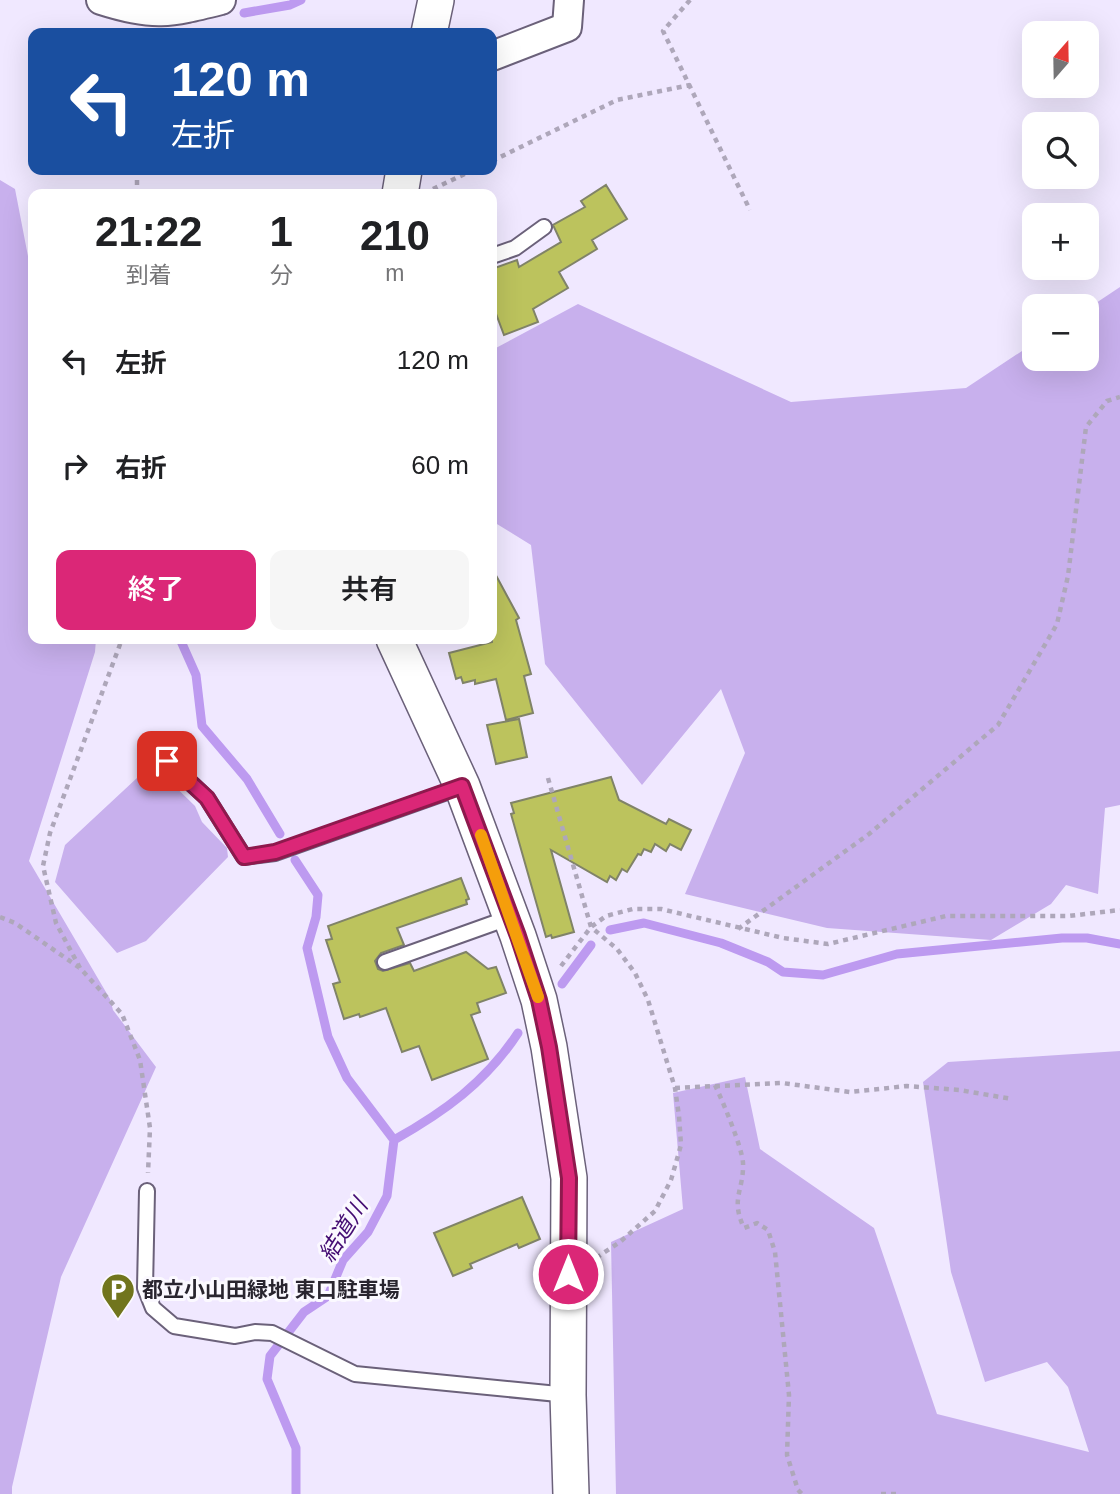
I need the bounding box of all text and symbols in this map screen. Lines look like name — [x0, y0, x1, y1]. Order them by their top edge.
north arrow — [1022, 21, 1099, 98]
map controls — [1022, 21, 1099, 371]
text: 120 m — [171, 52, 310, 106]
icon: left — [56, 56, 147, 147]
button: search — [1022, 112, 1099, 189]
text: 左折 — [171, 117, 235, 153]
button: + — [1022, 203, 1099, 280]
text: 21:22 — [95, 208, 202, 255]
text: 1 — [269, 208, 293, 255]
text: 210 — [360, 212, 430, 259]
text: m — [385, 260, 405, 286]
text: 到着 — [126, 262, 172, 288]
text: 分 — [270, 262, 293, 288]
button: − — [1022, 294, 1099, 371]
icon: left — [56, 342, 94, 380]
text: 120 m — [397, 345, 469, 375]
text: 左折 — [115, 348, 167, 378]
icon: right — [56, 447, 94, 485]
text: 60 m — [411, 450, 469, 480]
text: 右折 — [115, 453, 167, 483]
button: 終了 — [56, 550, 256, 630]
button: 共有 — [270, 550, 469, 630]
pin — [137, 731, 197, 791]
icon: arrive — [148, 742, 186, 780]
water label: 結道川 — [314, 1191, 374, 1266]
position arrow — [531, 1237, 605, 1311]
parking icon: 都立小山田緑地 東口駐車場 — [99, 1271, 137, 1320]
place label: 都立小山田緑地 東口駐車場 — [142, 1278, 400, 1301]

